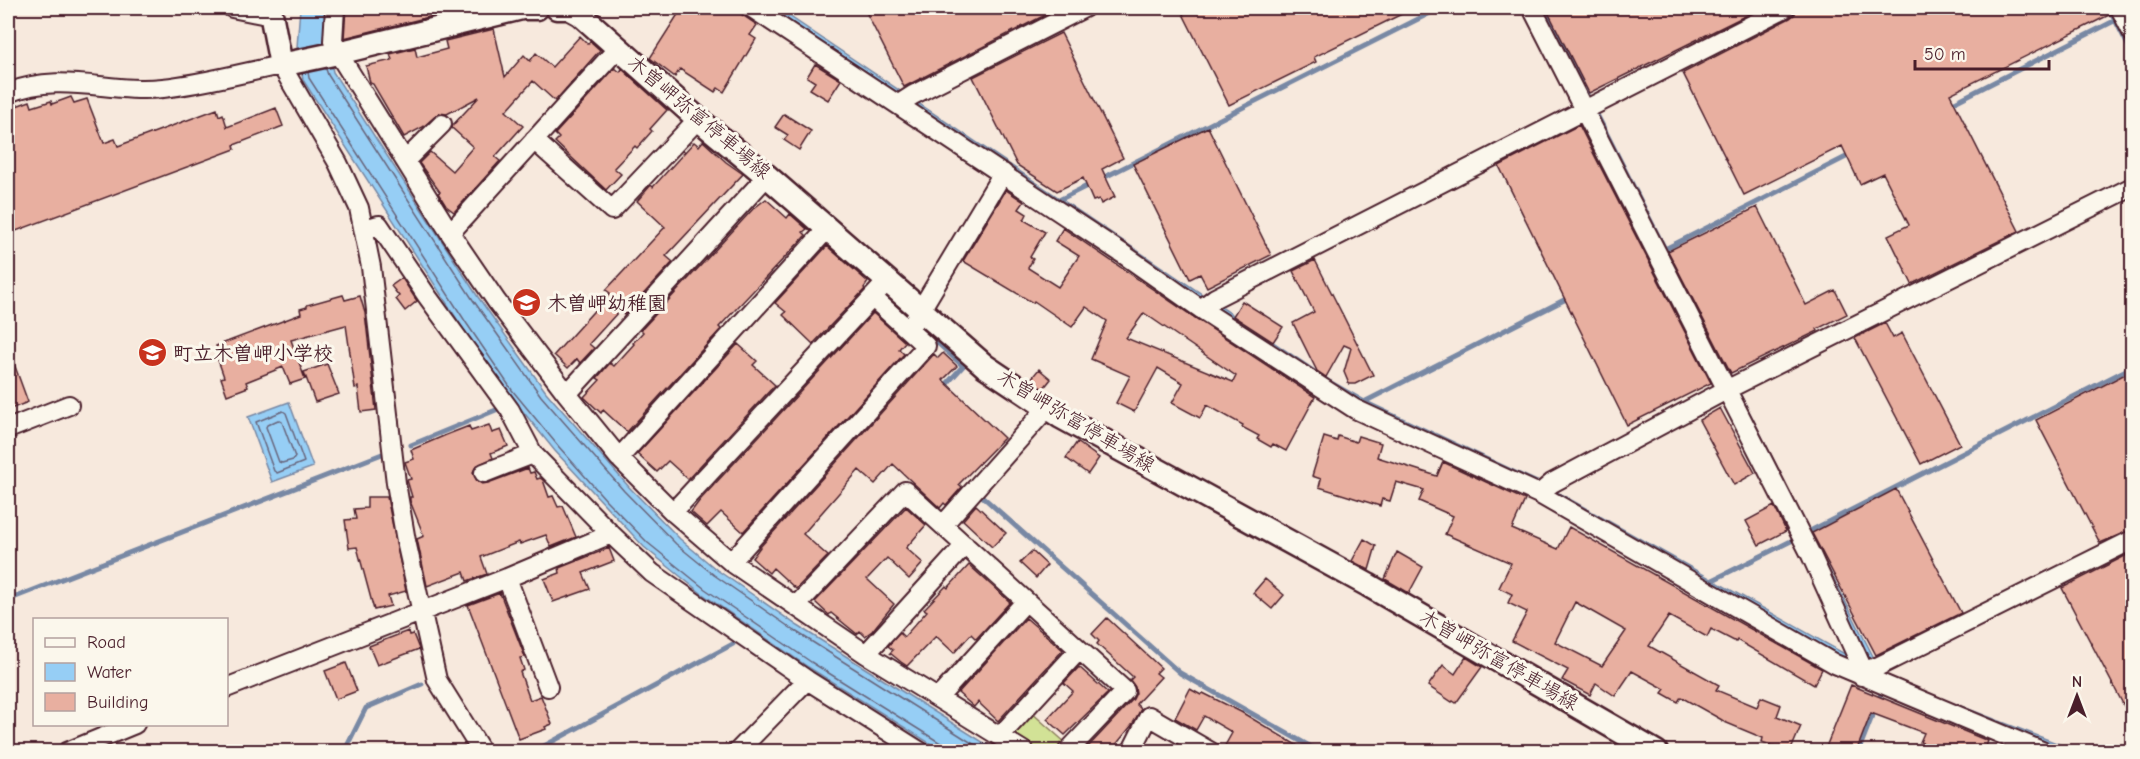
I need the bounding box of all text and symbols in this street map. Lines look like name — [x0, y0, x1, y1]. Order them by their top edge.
scale bar — [1915, 33, 2048, 71]
text: 50 m — [1924, 44, 1966, 65]
street label: 木曽岬弥富停車場線 — [623, 50, 775, 184]
school or university icon: 木曽岬幼稚園 — [510, 287, 542, 319]
place label: 木曽岬幼稚園 — [547, 292, 667, 315]
school or university icon: 町立木曽岬小学校 — [136, 337, 168, 369]
place label: 町立木曽岬小学校 — [173, 342, 333, 365]
street label: 木曽岬弥富停車場線 — [993, 365, 1159, 477]
street label: 木曽岬弥富停車場線 — [1415, 605, 1583, 715]
legend — [33, 618, 228, 726]
text: Road — [87, 632, 126, 653]
text: Water — [87, 662, 132, 683]
north arrow — [2047, 666, 2107, 726]
text: N — [2072, 673, 2082, 691]
text: Building — [87, 692, 149, 713]

